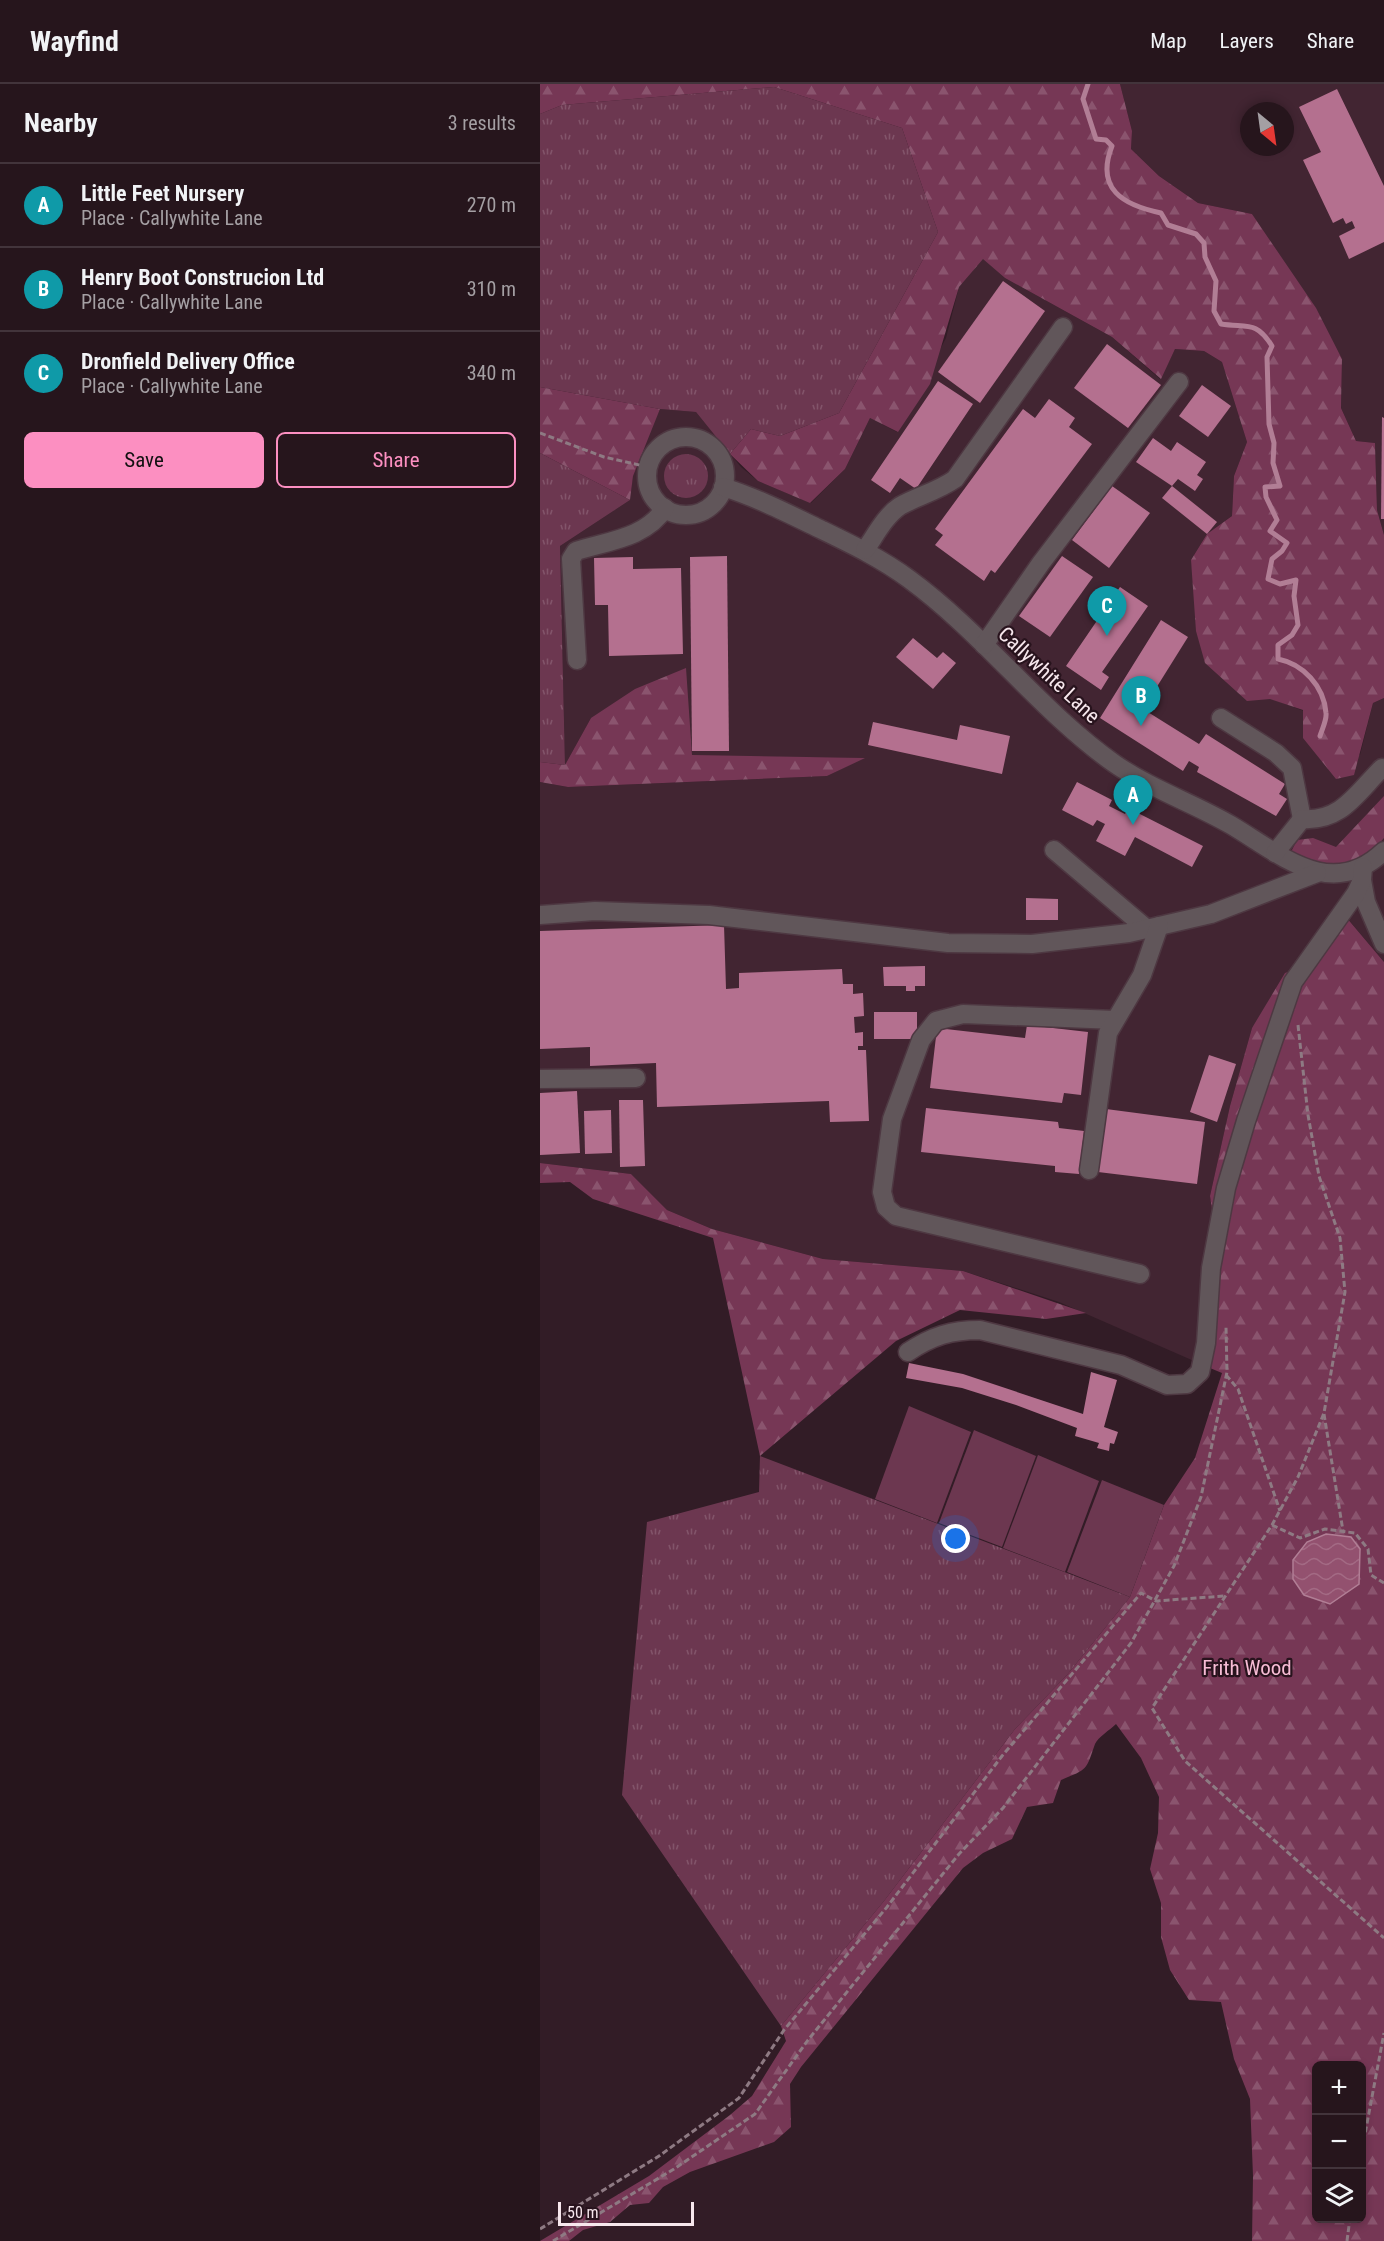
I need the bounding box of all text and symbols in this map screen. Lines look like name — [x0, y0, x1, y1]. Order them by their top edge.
text: Wayfind — [30, 25, 119, 58]
text: Map — [1150, 29, 1187, 53]
text: Layers — [1220, 29, 1274, 53]
text: Share — [1307, 29, 1354, 53]
north arrow — [1240, 102, 1294, 156]
text: Nearby — [24, 108, 98, 138]
text: 3 results — [448, 111, 516, 135]
text: Little Feet Nursery — [81, 181, 244, 206]
text: A — [38, 193, 49, 217]
text: 270 m — [467, 193, 516, 217]
text: Place · Callywhite Lane — [81, 206, 263, 230]
text: Henry Boot Construcion Ltd — [81, 265, 324, 290]
text: B — [38, 277, 49, 301]
text: 310 m — [467, 277, 516, 301]
text: Place · Callywhite Lane — [81, 290, 263, 314]
text: Dronfield Delivery Office — [81, 349, 295, 374]
text: C — [38, 361, 49, 385]
text: 340 m — [467, 361, 516, 385]
text: Place · Callywhite Lane — [81, 374, 263, 398]
button: Save — [24, 432, 264, 488]
button: Share — [276, 432, 516, 488]
pin: C — [1088, 586, 1126, 636]
street label: Callywhite Lane — [993, 622, 1105, 728]
pin: B — [1122, 676, 1160, 726]
pin: A — [1114, 776, 1152, 825]
your location — [941, 1524, 970, 1553]
park label: Frith Wood — [1202, 1656, 1292, 1680]
map controls — [1312, 2061, 1366, 2223]
button: + — [1312, 2061, 1366, 2115]
button: − — [1312, 2115, 1366, 2169]
button: layers — [1312, 2169, 1366, 2223]
scale bar — [558, 2199, 694, 2226]
text: 50 m — [567, 2203, 599, 2222]

